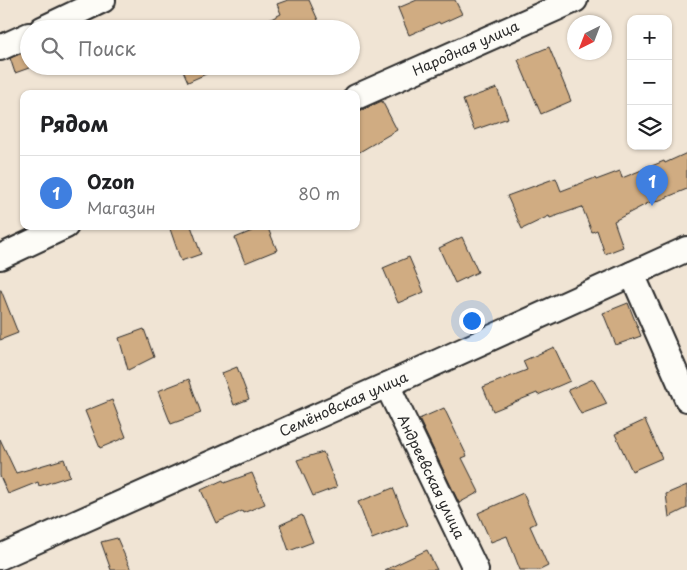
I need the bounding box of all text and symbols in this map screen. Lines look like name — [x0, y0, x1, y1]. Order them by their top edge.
street label: Народная улица — [409, 15, 522, 81]
north arrow — [567, 15, 612, 60]
map controls — [627, 15, 672, 150]
button: + — [627, 15, 672, 60]
search box — [20, 20, 360, 75]
icon: search — [38, 34, 66, 62]
text: Поиск — [78, 34, 136, 62]
button: − — [627, 60, 672, 105]
button: layers — [627, 105, 672, 150]
text: Рядом — [40, 107, 108, 139]
pin: 1 — [636, 165, 668, 206]
text: Ozon — [87, 167, 135, 195]
text: 1 — [52, 181, 60, 205]
text: 80 m — [298, 181, 340, 205]
text: Магазин — [87, 195, 156, 219]
your location — [459, 308, 485, 334]
street label: Семёновская улица — [276, 366, 411, 442]
street label: Андреевская улица — [393, 411, 471, 543]

